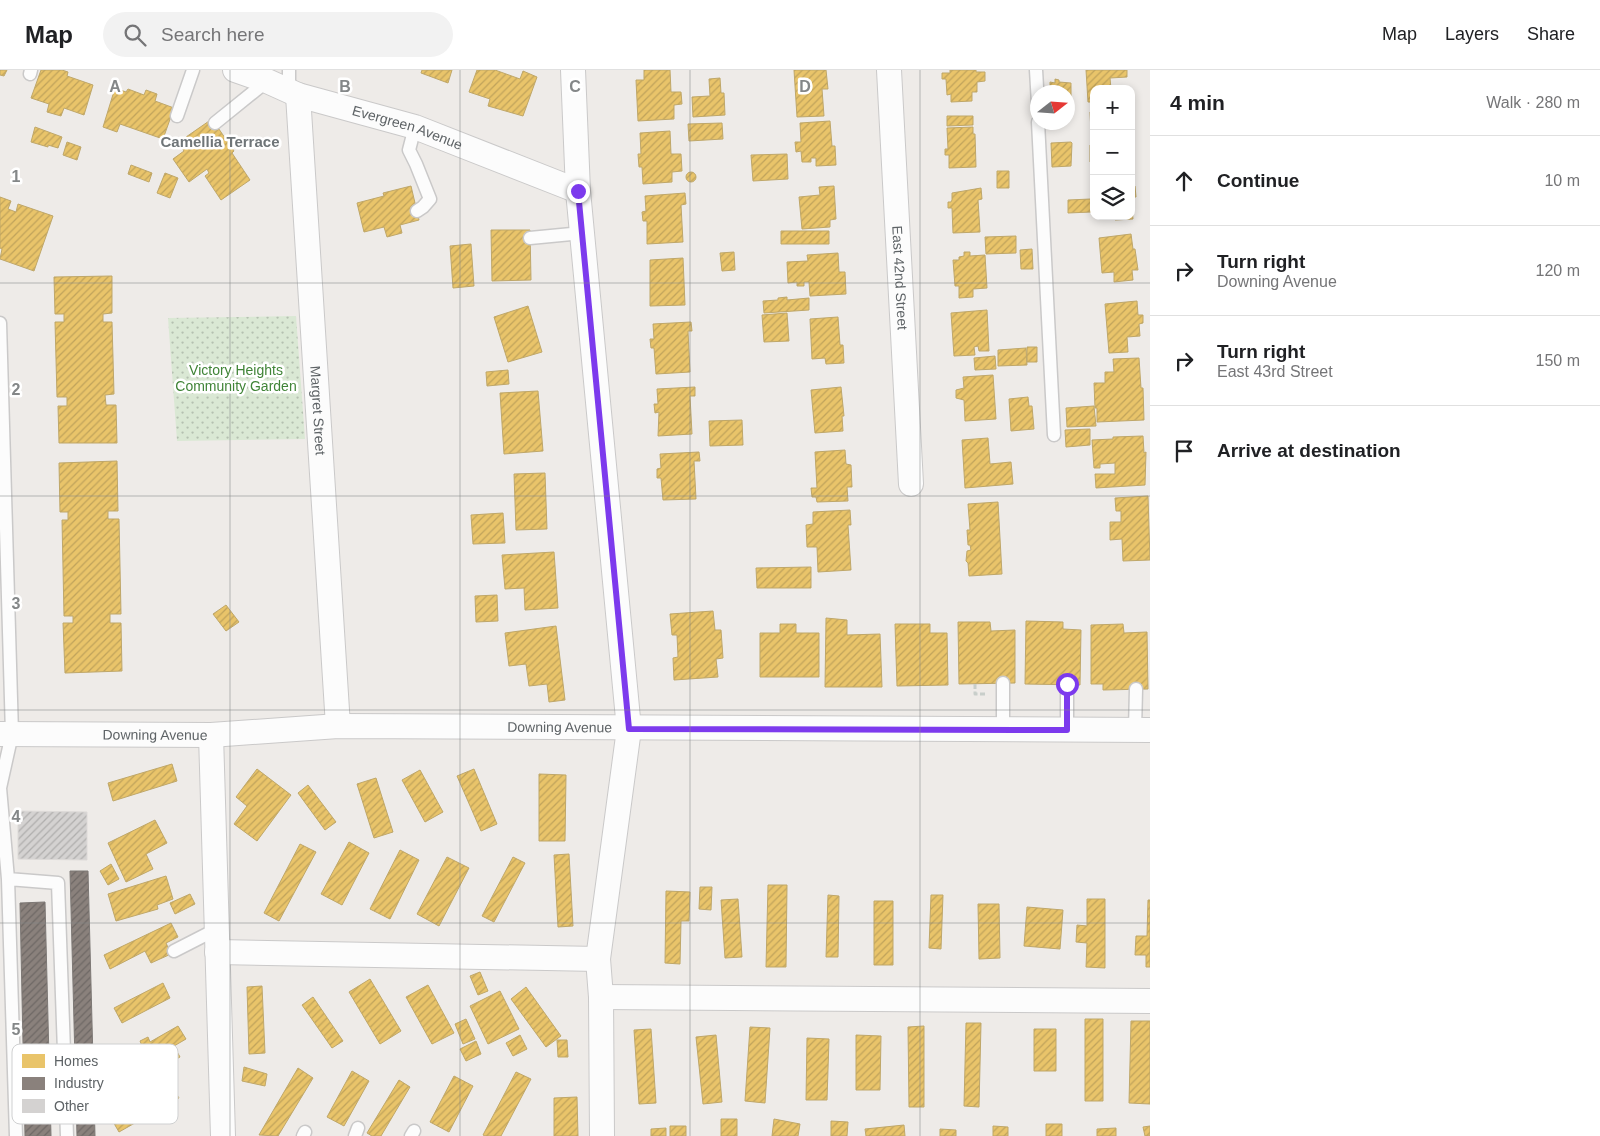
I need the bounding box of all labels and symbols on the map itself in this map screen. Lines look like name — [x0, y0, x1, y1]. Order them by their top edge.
text: A — [109, 78, 121, 95]
text: B — [339, 78, 351, 95]
text: C — [569, 78, 581, 95]
text: D — [799, 78, 811, 95]
north arrow — [1030, 85, 1075, 130]
street label: Evergreen Avenue — [350, 102, 465, 153]
district label: Camellia Terrace — [161, 133, 279, 150]
text: 1 — [12, 168, 21, 185]
route end — [567, 180, 590, 203]
street label: East 42nd Street — [889, 225, 911, 330]
park label: Victory Heights Community Garden — [175, 362, 297, 394]
street label: Margret Street — [307, 365, 329, 456]
text: 2 — [12, 381, 21, 398]
text: 3 — [12, 595, 21, 612]
route start — [1056, 673, 1079, 696]
street label: Downing Avenue — [507, 719, 612, 735]
street label: Downing Avenue — [102, 726, 208, 743]
text: 4 — [12, 808, 21, 825]
text: 5 — [12, 1021, 21, 1038]
legend — [12, 1044, 178, 1124]
text: Homes — [54, 1053, 98, 1069]
text: Industry — [54, 1075, 104, 1091]
text: Other — [54, 1098, 89, 1114]

